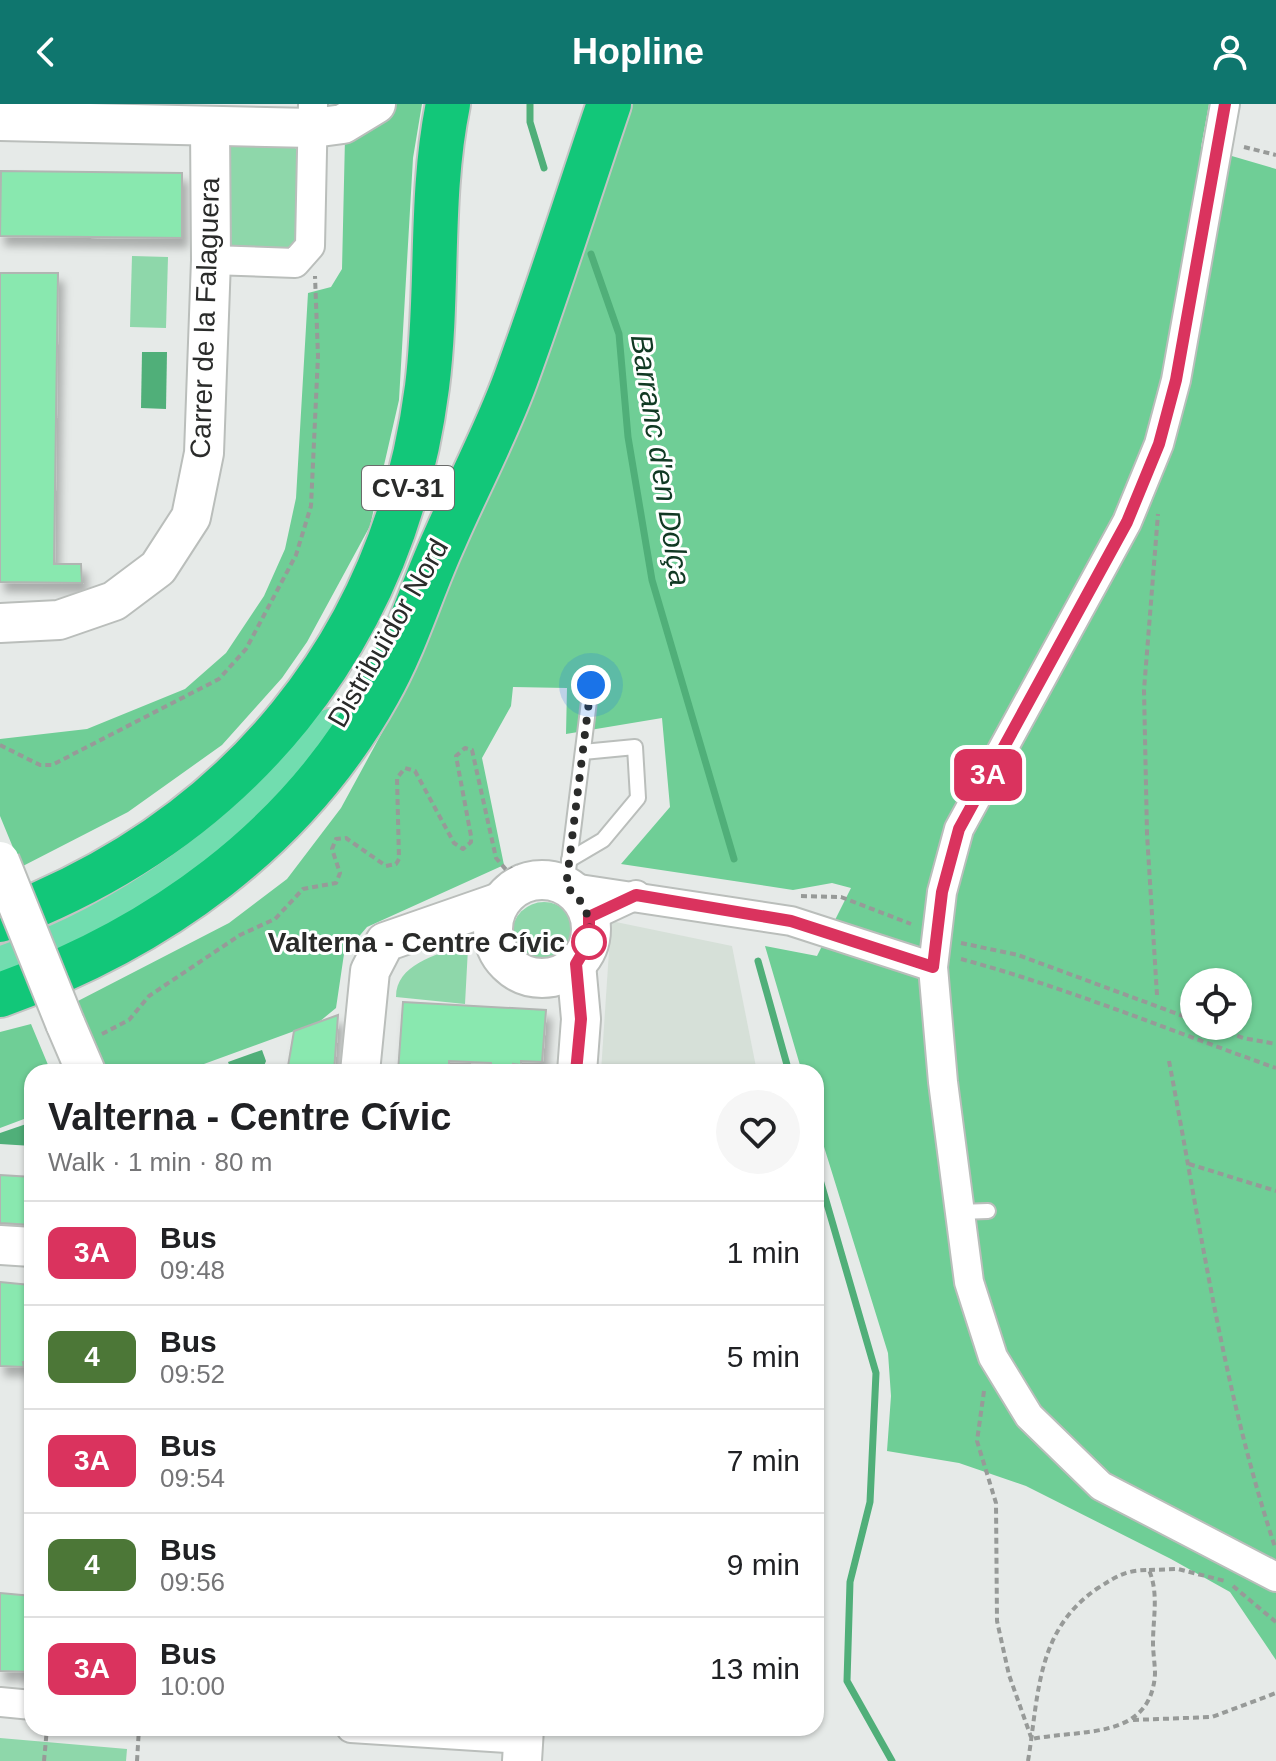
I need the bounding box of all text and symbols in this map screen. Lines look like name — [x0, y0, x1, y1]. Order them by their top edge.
icon: back — [24, 30, 68, 74]
icon: person — [1208, 30, 1252, 74]
text: Hopline — [572, 31, 704, 72]
street label: Carrer de la Falaguera — [185, 176, 225, 459]
water label: Barranc d'en Dolça — [625, 332, 697, 588]
road number: CV-31 — [362, 466, 454, 510]
street label: Distribuïdor Nord — [322, 534, 454, 732]
your location — [571, 665, 611, 705]
line badge: 3A — [952, 749, 1024, 801]
text: 3A — [970, 759, 1006, 790]
marker: Valterna - Centre Cívic — [572, 925, 606, 959]
place label: Valterna - Centre Cívic — [268, 927, 565, 958]
map controls — [1180, 968, 1252, 1040]
button: locate — [1180, 968, 1252, 1040]
button: heart — [716, 1090, 800, 1174]
text: Valterna - Centre Cívic — [48, 1096, 451, 1138]
text: Walk · 1 min · 80 m — [48, 1147, 272, 1177]
text: Bus — [160, 1221, 217, 1254]
text: 1 min — [727, 1236, 800, 1269]
text: 3A — [74, 1237, 110, 1268]
text: 09:48 — [160, 1255, 225, 1285]
text: Bus — [160, 1325, 217, 1358]
text: 5 min — [727, 1340, 800, 1373]
text: 4 — [84, 1341, 100, 1372]
text: 09:52 — [160, 1359, 225, 1389]
text: Bus — [160, 1429, 217, 1462]
text: 7 min — [727, 1444, 800, 1477]
text: 3A — [74, 1445, 110, 1476]
text: 09:54 — [160, 1463, 225, 1493]
text: Bus — [160, 1533, 217, 1566]
text: 9 min — [727, 1548, 800, 1581]
text: 4 — [84, 1549, 100, 1580]
text: 09:56 — [160, 1567, 225, 1597]
text: Bus — [160, 1637, 217, 1670]
text: 13 min — [710, 1652, 800, 1685]
text: 3A — [74, 1653, 110, 1684]
text: 10:00 — [160, 1671, 225, 1701]

